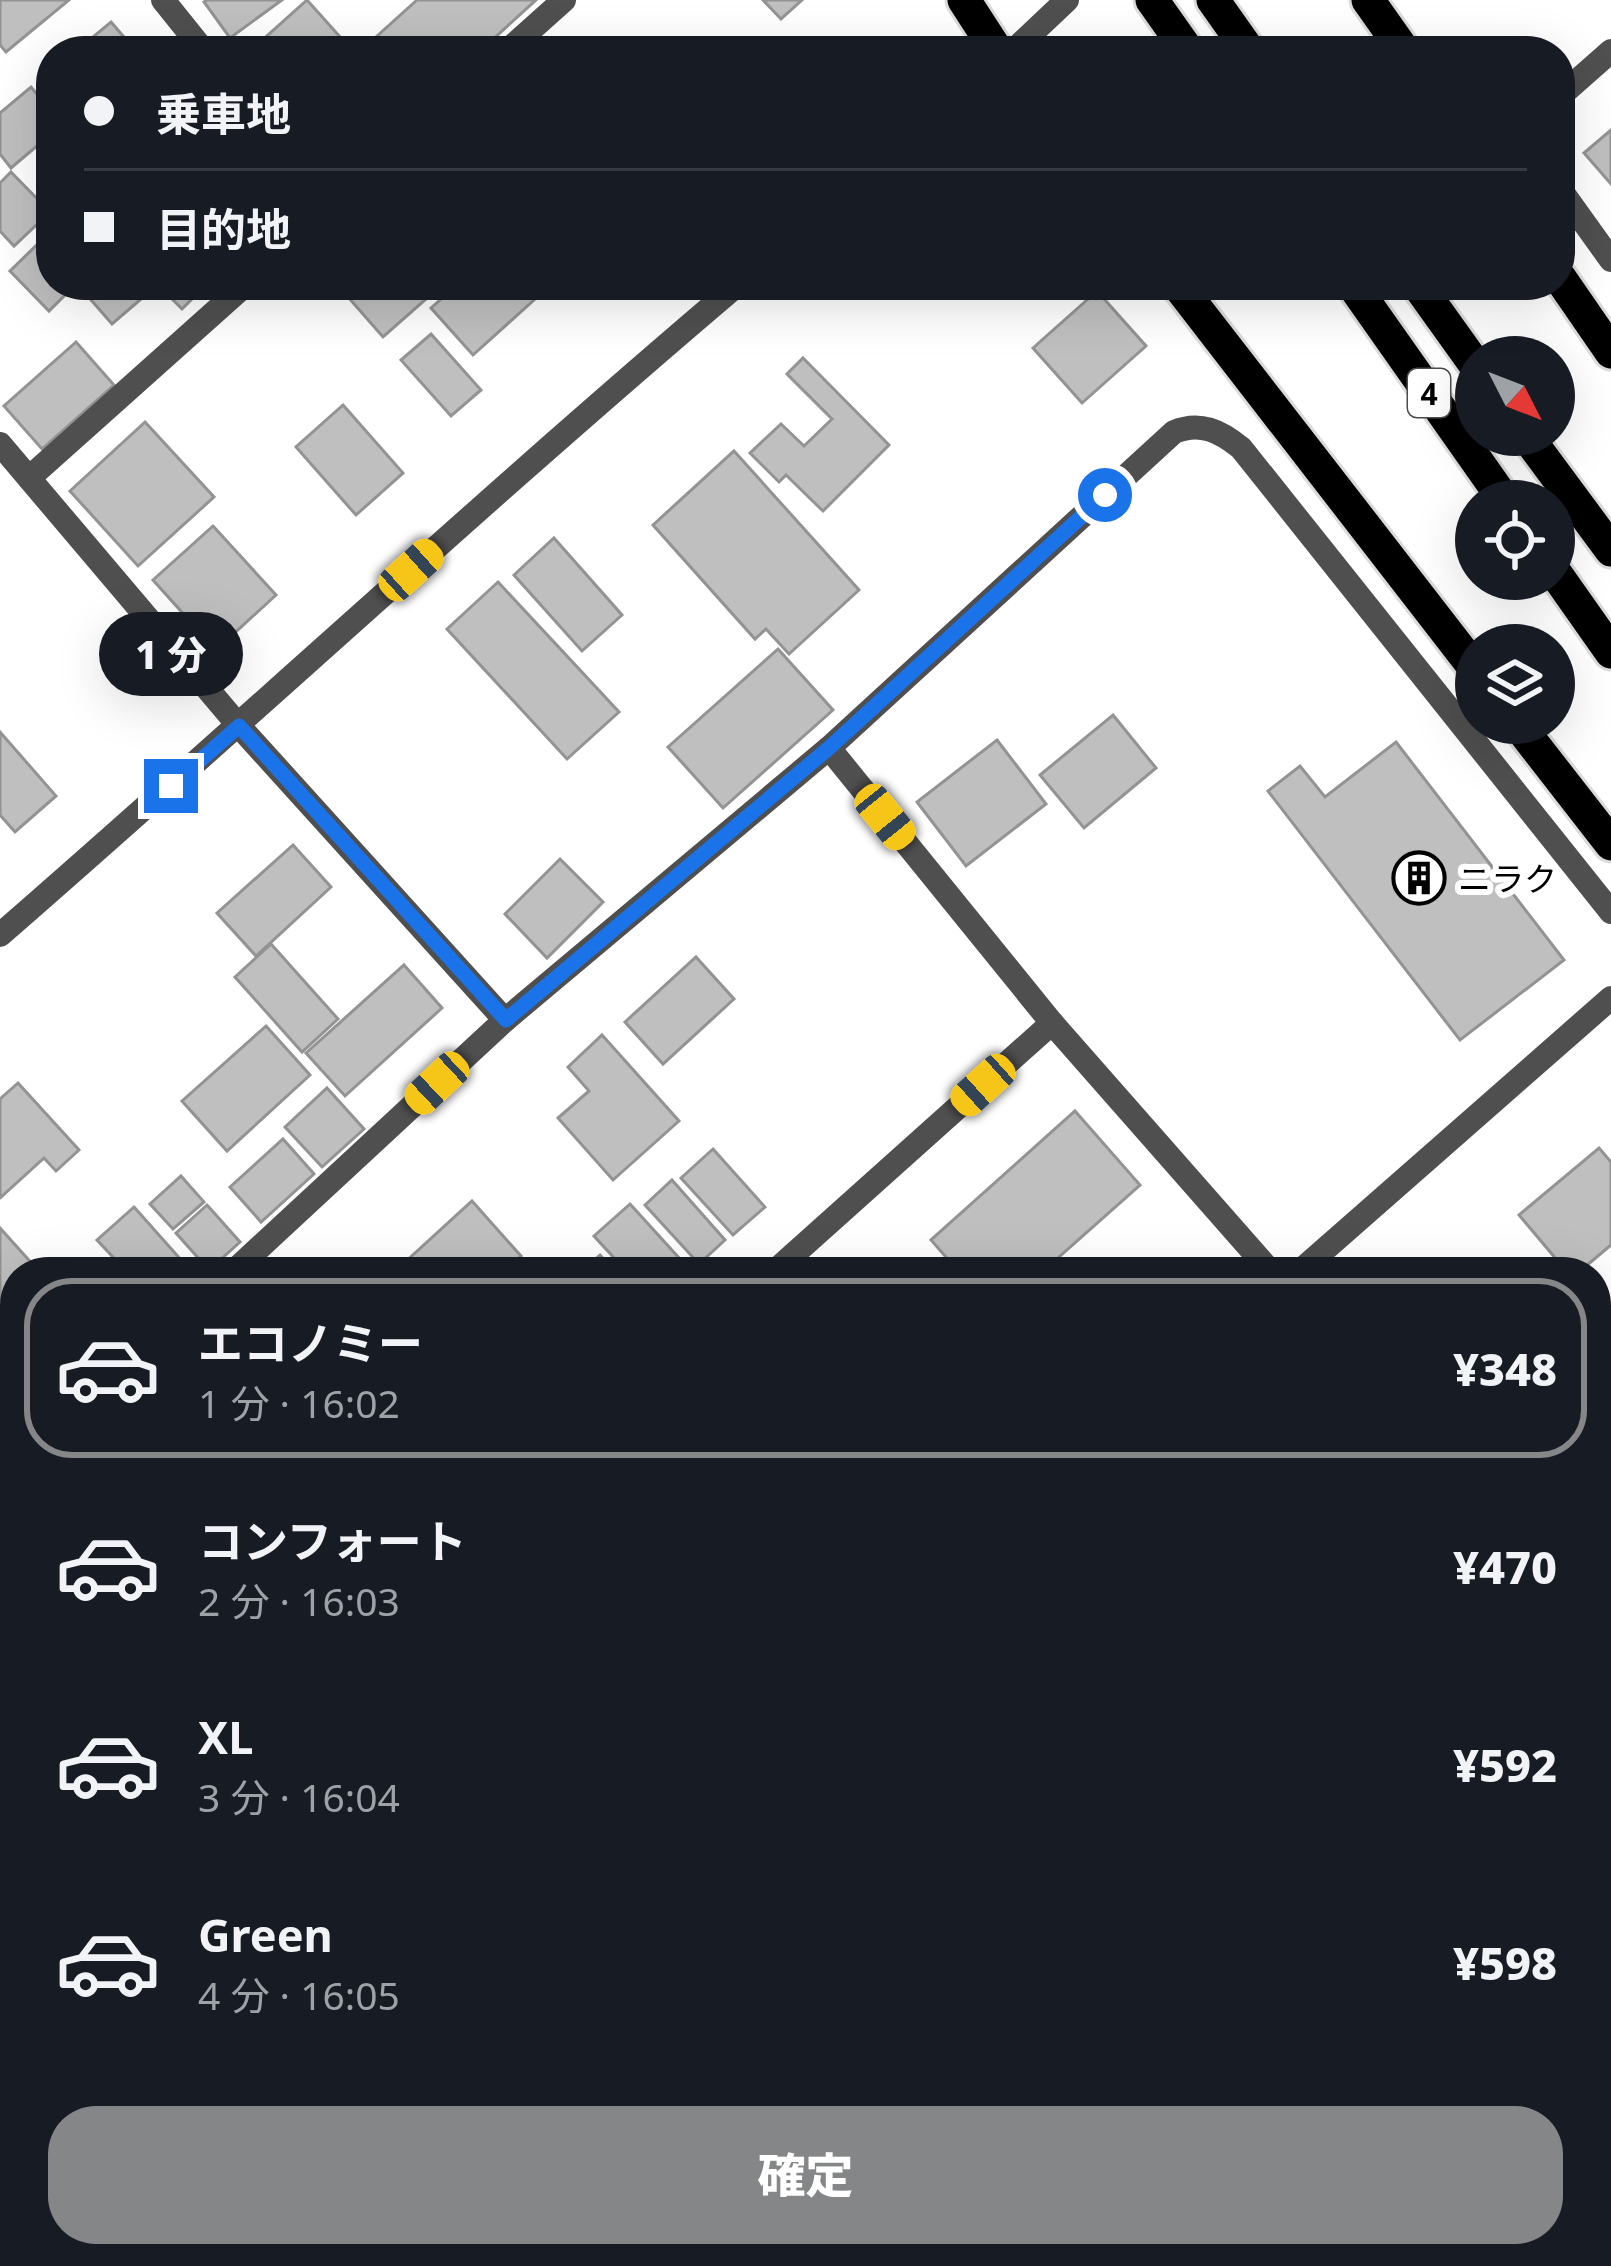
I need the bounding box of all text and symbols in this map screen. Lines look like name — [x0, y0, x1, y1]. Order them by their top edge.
text: 乗車地 — [156, 83, 291, 144]
text: 目的地 — [156, 198, 291, 259]
north arrow — [1455, 336, 1575, 456]
map controls — [1455, 336, 1575, 744]
road number: 4 — [1408, 369, 1450, 417]
route start — [1078, 468, 1132, 522]
button: locate — [1455, 480, 1575, 600]
car — [372, 533, 450, 607]
callout: 1 分 — [99, 612, 243, 696]
button: layers — [1455, 624, 1575, 744]
text: 1 分 — [135, 627, 207, 680]
route end — [144, 759, 198, 813]
car — [848, 778, 922, 856]
building icon: ニラク — [1391, 850, 1447, 906]
place label: ニラク — [1458, 856, 1557, 901]
car — [398, 1045, 476, 1121]
car — [944, 1048, 1022, 1122]
text: エコノミー — [198, 1312, 423, 1373]
icon: car — [54, 1314, 162, 1422]
text: ¥348 — [1453, 1338, 1557, 1399]
text: 1 分 · 16:02 — [198, 1376, 400, 1429]
text: コンフォート — [198, 1510, 467, 1571]
icon: car — [54, 1512, 162, 1620]
text: ¥470 — [1453, 1536, 1557, 1597]
text: 2 分 · 16:03 — [198, 1574, 400, 1627]
text: XL — [198, 1706, 253, 1767]
icon: car — [54, 1710, 162, 1818]
text: ¥592 — [1453, 1734, 1557, 1795]
text: 3 分 · 16:04 — [198, 1770, 400, 1823]
text: Green — [198, 1904, 333, 1965]
icon: car — [54, 1908, 162, 2016]
text: ¥598 — [1453, 1932, 1557, 1993]
text: 4 分 · 16:05 — [198, 1968, 400, 2021]
button: 確定 — [48, 2106, 1563, 2244]

